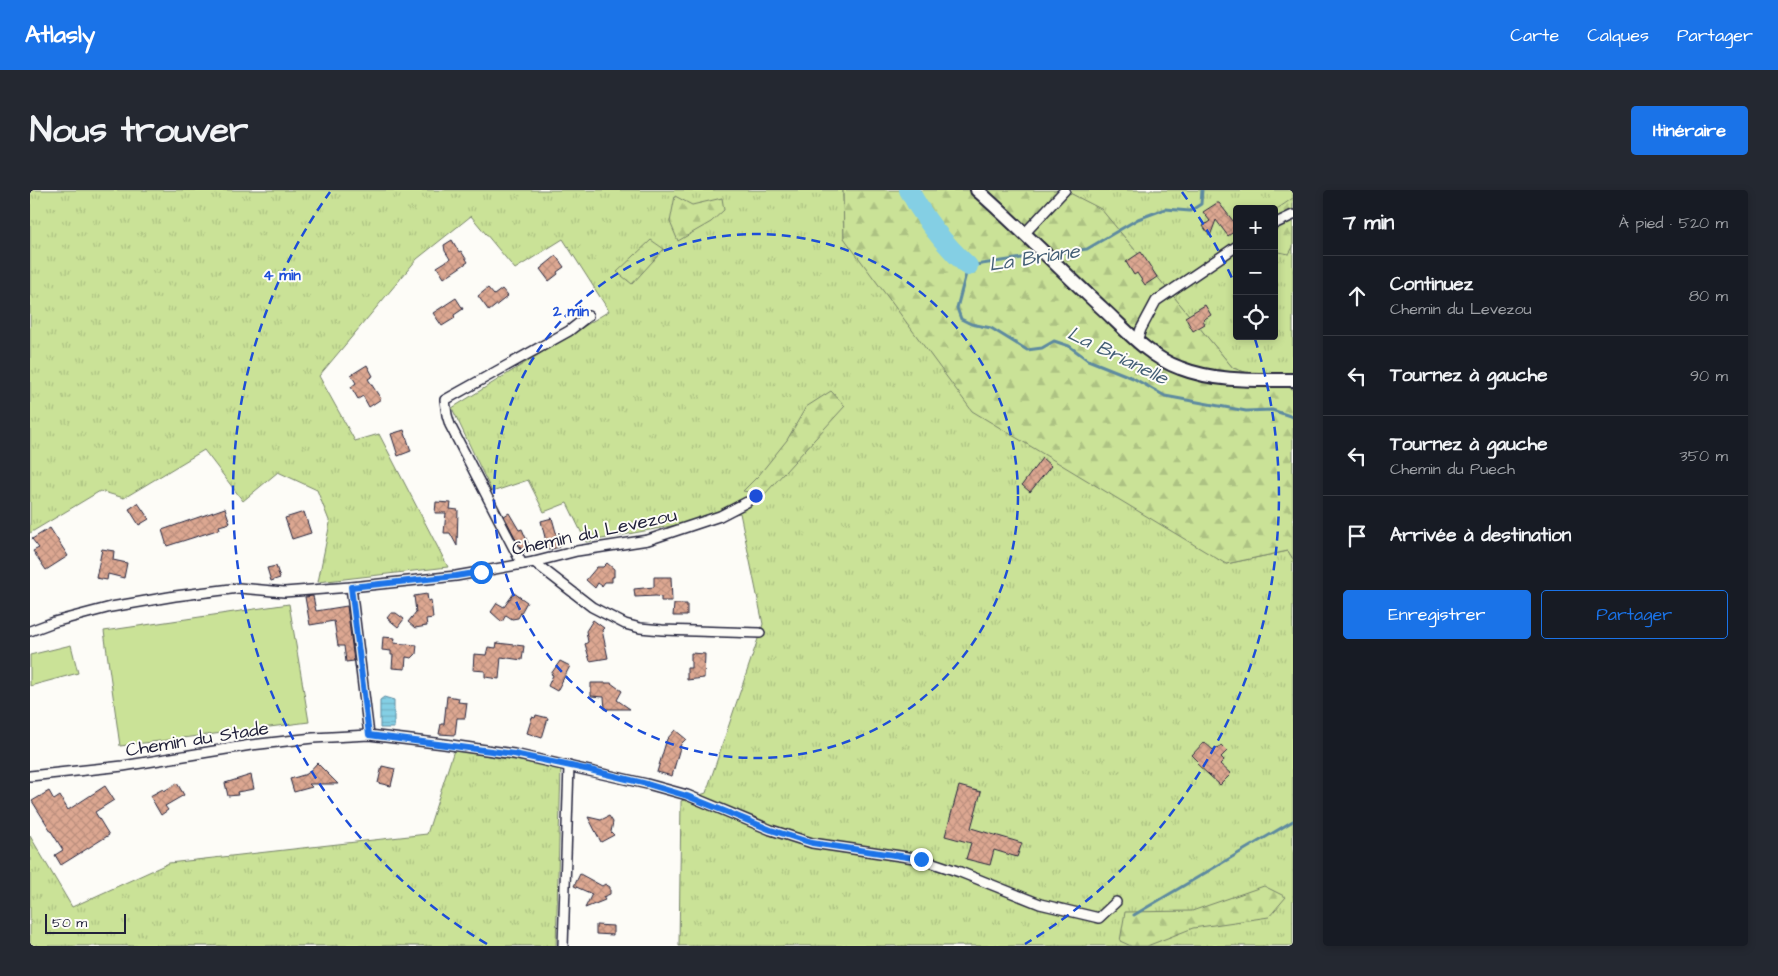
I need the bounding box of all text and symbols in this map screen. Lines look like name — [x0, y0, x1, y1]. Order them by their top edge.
text: Atlasly — [25, 18, 95, 52]
text: Carte — [1510, 23, 1559, 48]
text: Calques — [1587, 23, 1649, 48]
text: Partager — [1677, 23, 1753, 48]
text: Nous trouver — [30, 106, 248, 155]
button: Itinéraire — [1631, 106, 1748, 155]
map controls — [1233, 205, 1278, 340]
button: + — [1233, 205, 1278, 250]
text: 7 min — [1343, 208, 1394, 237]
text: À pied · 520 m — [1619, 212, 1728, 234]
water label: La Briane — [987, 237, 1083, 279]
button: − — [1233, 250, 1278, 295]
text: 4 min — [263, 265, 301, 286]
text: Continuez — [1390, 271, 1473, 298]
icon: ahead — [1343, 282, 1371, 310]
text: 80 m — [1689, 285, 1728, 307]
button: locate — [1233, 295, 1278, 340]
text: Chemin du Levezou — [1390, 298, 1532, 320]
text: 2 min — [552, 301, 590, 322]
water label: La Brianelle — [1063, 320, 1173, 393]
icon: left — [1343, 362, 1371, 390]
text: Tournez à gauche — [1390, 362, 1548, 389]
text: 90 m — [1690, 365, 1728, 387]
text: Tournez à gauche — [1390, 431, 1548, 458]
icon: left — [1343, 442, 1371, 470]
text: 350 m — [1680, 445, 1728, 467]
text: Chemin du Puech — [1390, 458, 1515, 480]
centre of rings — [747, 487, 765, 505]
street label: Chemin du Levezou — [509, 502, 680, 563]
icon: arrive — [1343, 522, 1371, 550]
text: Arrivée à destination — [1390, 522, 1571, 549]
route start — [470, 561, 493, 584]
button: Enregistrer — [1343, 590, 1531, 639]
button: Partager — [1541, 590, 1728, 639]
street label: Chemin du Stade — [124, 715, 271, 764]
route end — [910, 848, 933, 871]
scale bar — [45, 911, 126, 934]
text: 50 m — [52, 913, 87, 933]

